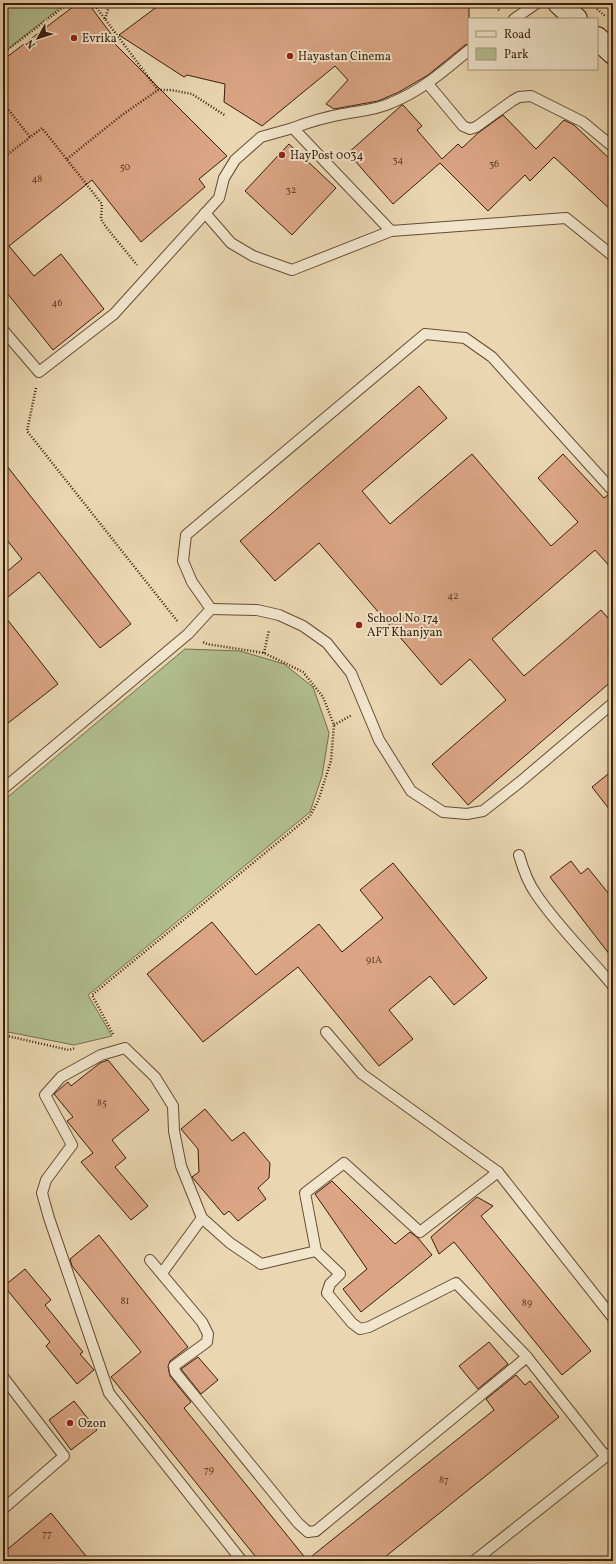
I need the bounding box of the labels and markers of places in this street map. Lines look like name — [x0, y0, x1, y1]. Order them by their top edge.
place label: Evrika — [82, 31, 117, 47]
marker: Evrika — [69, 33, 79, 43]
place label: Hayastan Cinema — [298, 49, 391, 65]
marker: Hayastan Cinema — [285, 51, 295, 61]
place label: HayPost 0034 — [290, 148, 364, 164]
marker: HayPost 0034 — [277, 150, 287, 160]
place label: School No 174 AFT Khanjyan — [367, 611, 443, 641]
marker: School No 174 AFT Khanjyan — [354, 620, 364, 630]
place label: Ozon — [78, 1416, 106, 1432]
marker: Ozon — [65, 1418, 75, 1428]

